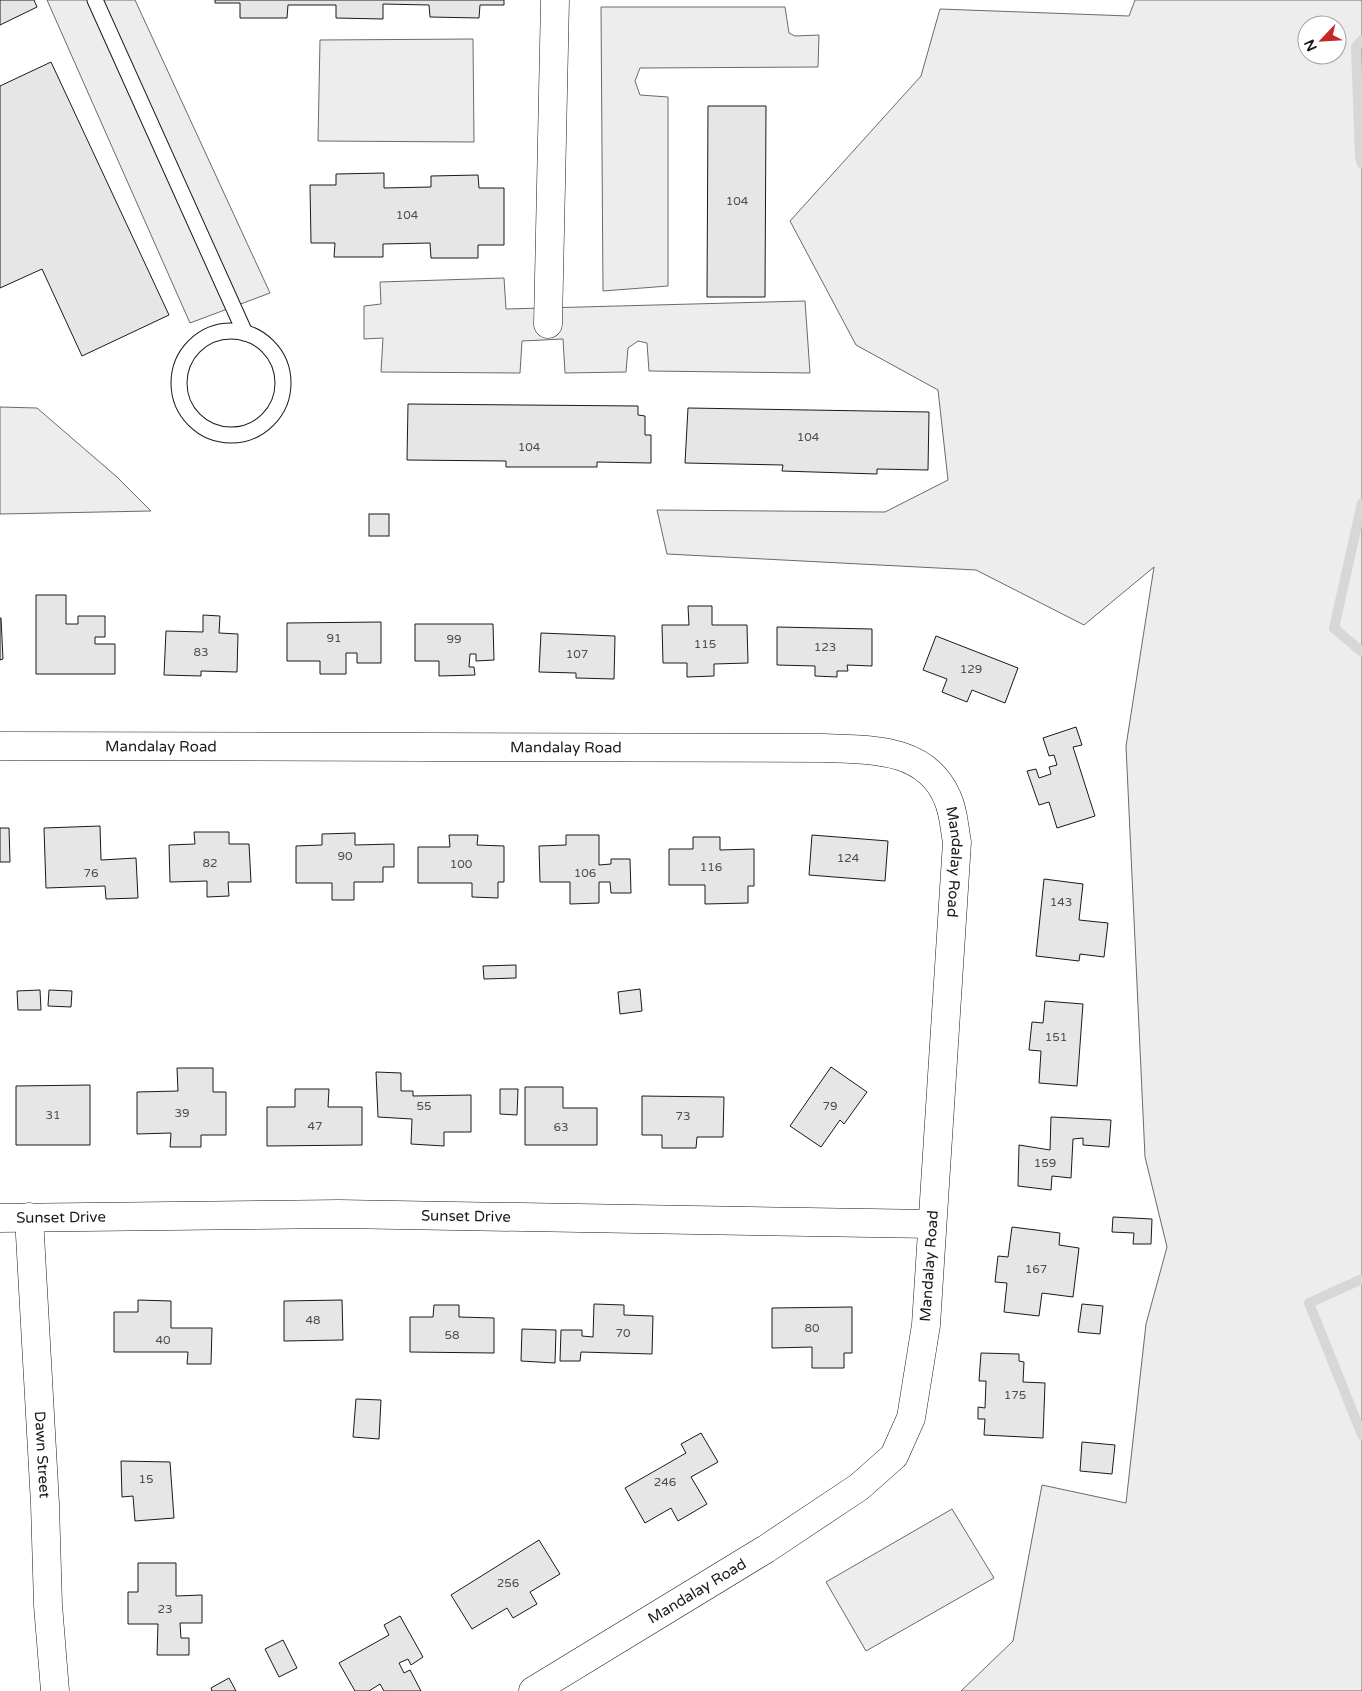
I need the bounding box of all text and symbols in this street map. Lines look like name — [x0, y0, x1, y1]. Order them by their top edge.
north arrow — [1297, 15, 1347, 65]
text: N — [1301, 37, 1321, 54]
house number: 104 — [726, 194, 749, 208]
house number: 104 — [396, 208, 419, 222]
house number: 104 — [797, 430, 820, 444]
house number: 104 — [518, 440, 541, 454]
house number: 91 — [326, 631, 342, 645]
house number: 99 — [446, 632, 462, 646]
house number: 115 — [694, 637, 716, 651]
house number: 123 — [814, 640, 836, 654]
house number: 83 — [193, 645, 209, 659]
house number: 107 — [566, 647, 588, 661]
house number: 129 — [960, 662, 982, 676]
street label: Mandalay Road — [105, 737, 217, 756]
street label: Mandalay Road — [510, 738, 622, 757]
street label: Mandalay Road — [942, 805, 966, 918]
house number: 90 — [337, 849, 353, 863]
house number: 124 — [837, 851, 860, 865]
house number: 82 — [202, 856, 218, 870]
house number: 100 — [450, 857, 473, 871]
house number: 116 — [700, 860, 722, 874]
house number: 76 — [83, 866, 99, 880]
house number: 106 — [574, 866, 596, 880]
house number: 143 — [1050, 895, 1072, 909]
house number: 151 — [1045, 1030, 1067, 1044]
house number: 55 — [416, 1099, 432, 1113]
house number: 79 — [822, 1099, 838, 1113]
house number: 39 — [174, 1106, 190, 1120]
house number: 31 — [45, 1108, 61, 1122]
house number: 73 — [675, 1109, 691, 1123]
house number: 47 — [307, 1119, 323, 1133]
house number: 63 — [553, 1120, 569, 1134]
house number: 159 — [1034, 1156, 1056, 1170]
street label: Sunset Drive — [421, 1206, 511, 1226]
street label: Sunset Drive — [16, 1208, 106, 1227]
street label: Mandalay Road — [916, 1210, 942, 1322]
house number: 167 — [1025, 1262, 1047, 1276]
house number: 48 — [305, 1313, 321, 1327]
house number: 80 — [804, 1321, 820, 1335]
house number: 70 — [615, 1326, 631, 1340]
house number: 58 — [444, 1328, 460, 1342]
house number: 40 — [155, 1333, 171, 1347]
house number: 175 — [1004, 1388, 1026, 1402]
street label: Dawn Street — [31, 1411, 54, 1499]
house number: 15 — [138, 1472, 154, 1486]
house number: 246 — [654, 1475, 676, 1489]
street label: Mandalay Road — [645, 1555, 749, 1627]
house number: 256 — [497, 1576, 519, 1590]
house number: 23 — [157, 1602, 173, 1616]

